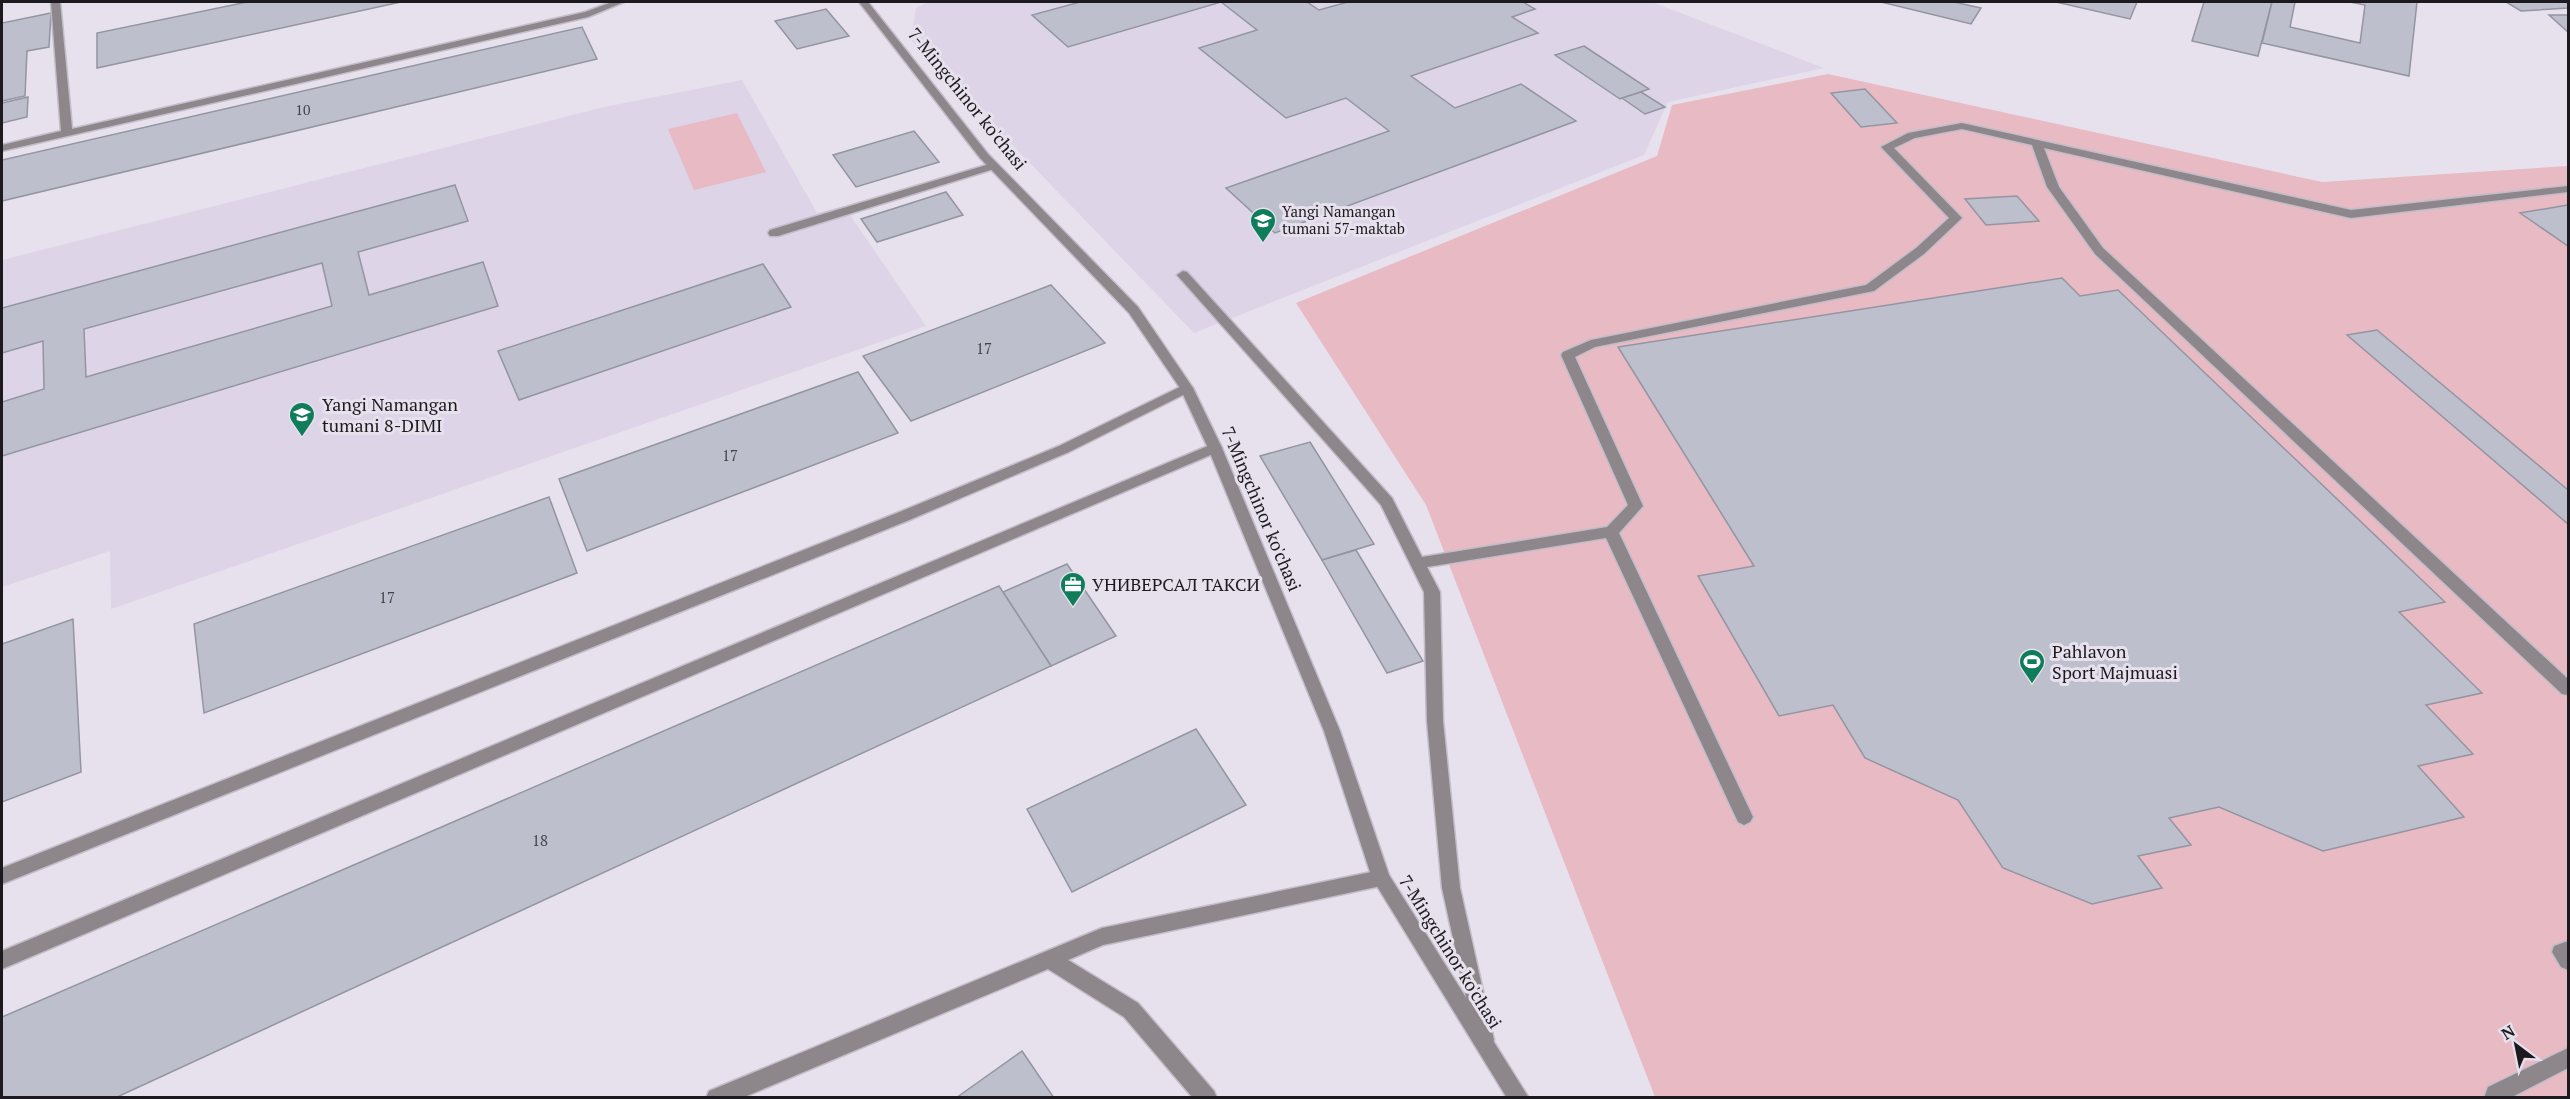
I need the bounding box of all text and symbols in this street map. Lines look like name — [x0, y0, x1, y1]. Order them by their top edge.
street label: 7-Mingchinor ko'chasi — [903, 22, 1033, 175]
house number: 10 — [296, 100, 310, 119]
place label: Yangi Namangan tumani 57-maktab — [1282, 201, 1405, 238]
school or university icon: Yangi Namangan tumani 57-maktab — [1248, 206, 1278, 244]
house number: 17 — [976, 338, 992, 358]
place label: Yangi Namangan tumani 8-DIMI — [322, 392, 458, 437]
school or university icon: Yangi Namangan tumani 8-DIMI — [287, 400, 317, 438]
street label: 7-Mingchinor ko'chasi — [1216, 423, 1307, 595]
house number: 17 — [722, 445, 738, 465]
office icon: УНИВЕРСАЛ ТАКСИ — [1058, 570, 1088, 608]
place label: УНИВЕРСАЛ ТАКСИ — [1092, 572, 1260, 596]
house number: 17 — [379, 587, 395, 607]
place label: Pahlavon Sport Majmuasi — [2052, 639, 2178, 684]
sports icon: Pahlavon Sport Majmuasi — [2017, 647, 2047, 685]
house number: 18 — [532, 830, 548, 850]
street label: 7-Mingchinor ko'chasi — [1394, 870, 1508, 1033]
north arrow — [2486, 1015, 2546, 1075]
text: N — [2497, 1020, 2519, 1045]

